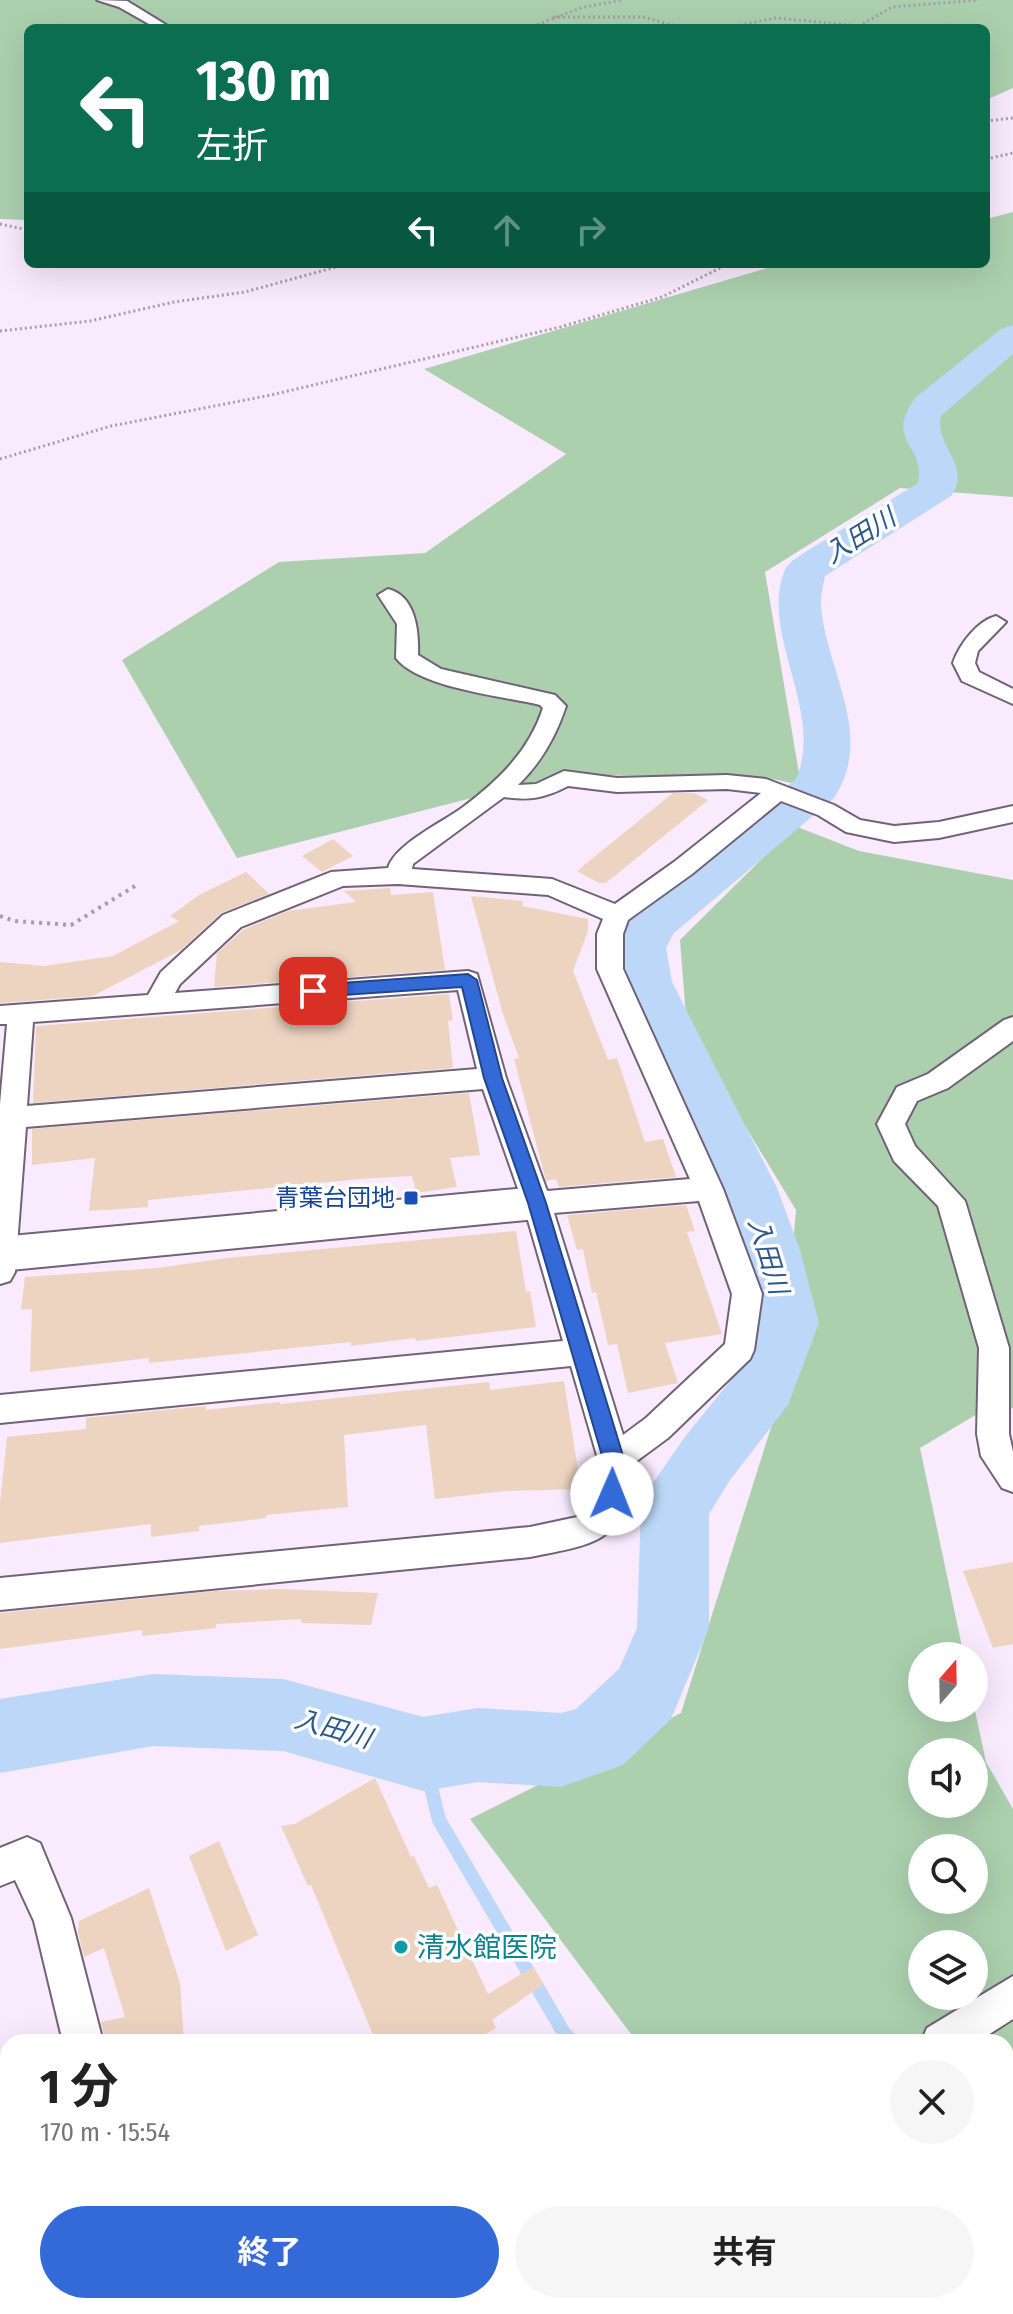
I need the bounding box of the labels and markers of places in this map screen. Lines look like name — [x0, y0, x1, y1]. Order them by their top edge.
pin — [279, 957, 347, 1025]
place label: 青葉台団地 — [275, 1184, 395, 1212]
marker: 青葉台団地 — [402, 1189, 420, 1207]
place label: 清水館医院 — [417, 1931, 557, 1964]
marker: 清水館医院 — [392, 1938, 410, 1956]

